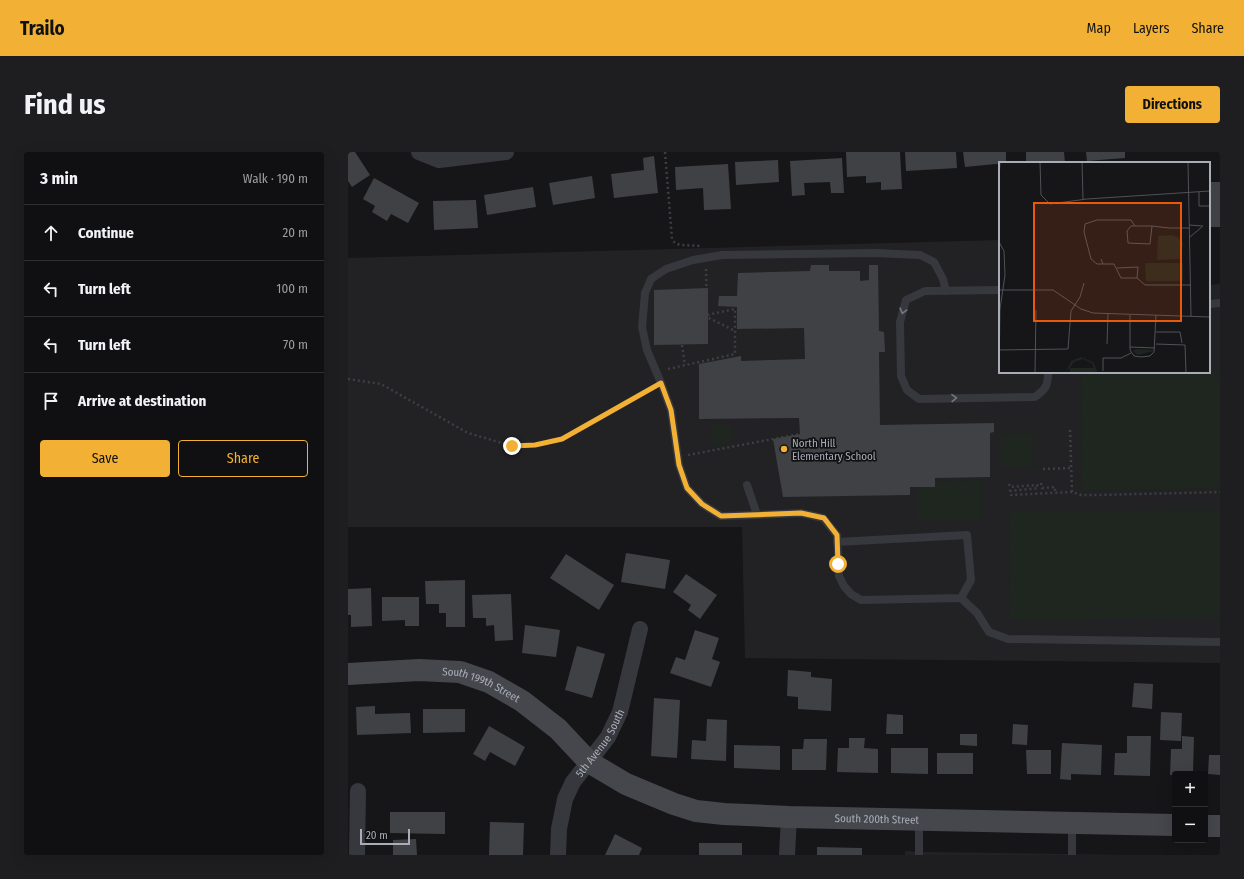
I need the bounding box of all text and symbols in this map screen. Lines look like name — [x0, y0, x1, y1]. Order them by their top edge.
text: Trailo — [20, 17, 65, 40]
text: Map — [1087, 20, 1111, 37]
text: Layers — [1133, 20, 1169, 37]
text: Share — [1191, 20, 1224, 37]
button: Directions — [1125, 86, 1220, 123]
text: Find us — [24, 88, 106, 121]
inset map — [999, 162, 1210, 373]
text: 3 min — [40, 168, 78, 189]
text: Walk · 190 m — [243, 171, 308, 186]
icon: ahead — [40, 222, 62, 244]
text: Continue — [78, 224, 134, 242]
text: 20 m — [282, 225, 308, 240]
icon: left — [40, 278, 62, 300]
text: Turn left — [78, 280, 131, 298]
text: 100 m — [276, 281, 308, 296]
one-way arrow — [899, 307, 908, 314]
icon: left — [40, 334, 62, 356]
text: Turn left — [78, 336, 131, 354]
text: 70 m — [283, 337, 308, 352]
icon: arrive — [40, 390, 62, 412]
text: Arrive at destination — [78, 392, 206, 410]
one-way arrow — [951, 394, 957, 402]
route end — [503, 437, 521, 455]
place label: North Hill Elementary School — [792, 437, 876, 463]
button: Save — [40, 440, 170, 477]
button: Share — [178, 440, 308, 477]
marker: North Hill Elementary School — [779, 444, 789, 454]
route start — [829, 555, 847, 573]
street label: South 199th Street — [442, 665, 522, 706]
street label: 5th Avenue South — [573, 707, 627, 780]
map controls — [1172, 771, 1208, 843]
button: + — [1172, 771, 1208, 807]
button: − — [1172, 807, 1208, 843]
street label: South 200th Street — [834, 812, 920, 827]
scale bar — [360, 827, 410, 846]
text: 20 m — [366, 829, 388, 842]

